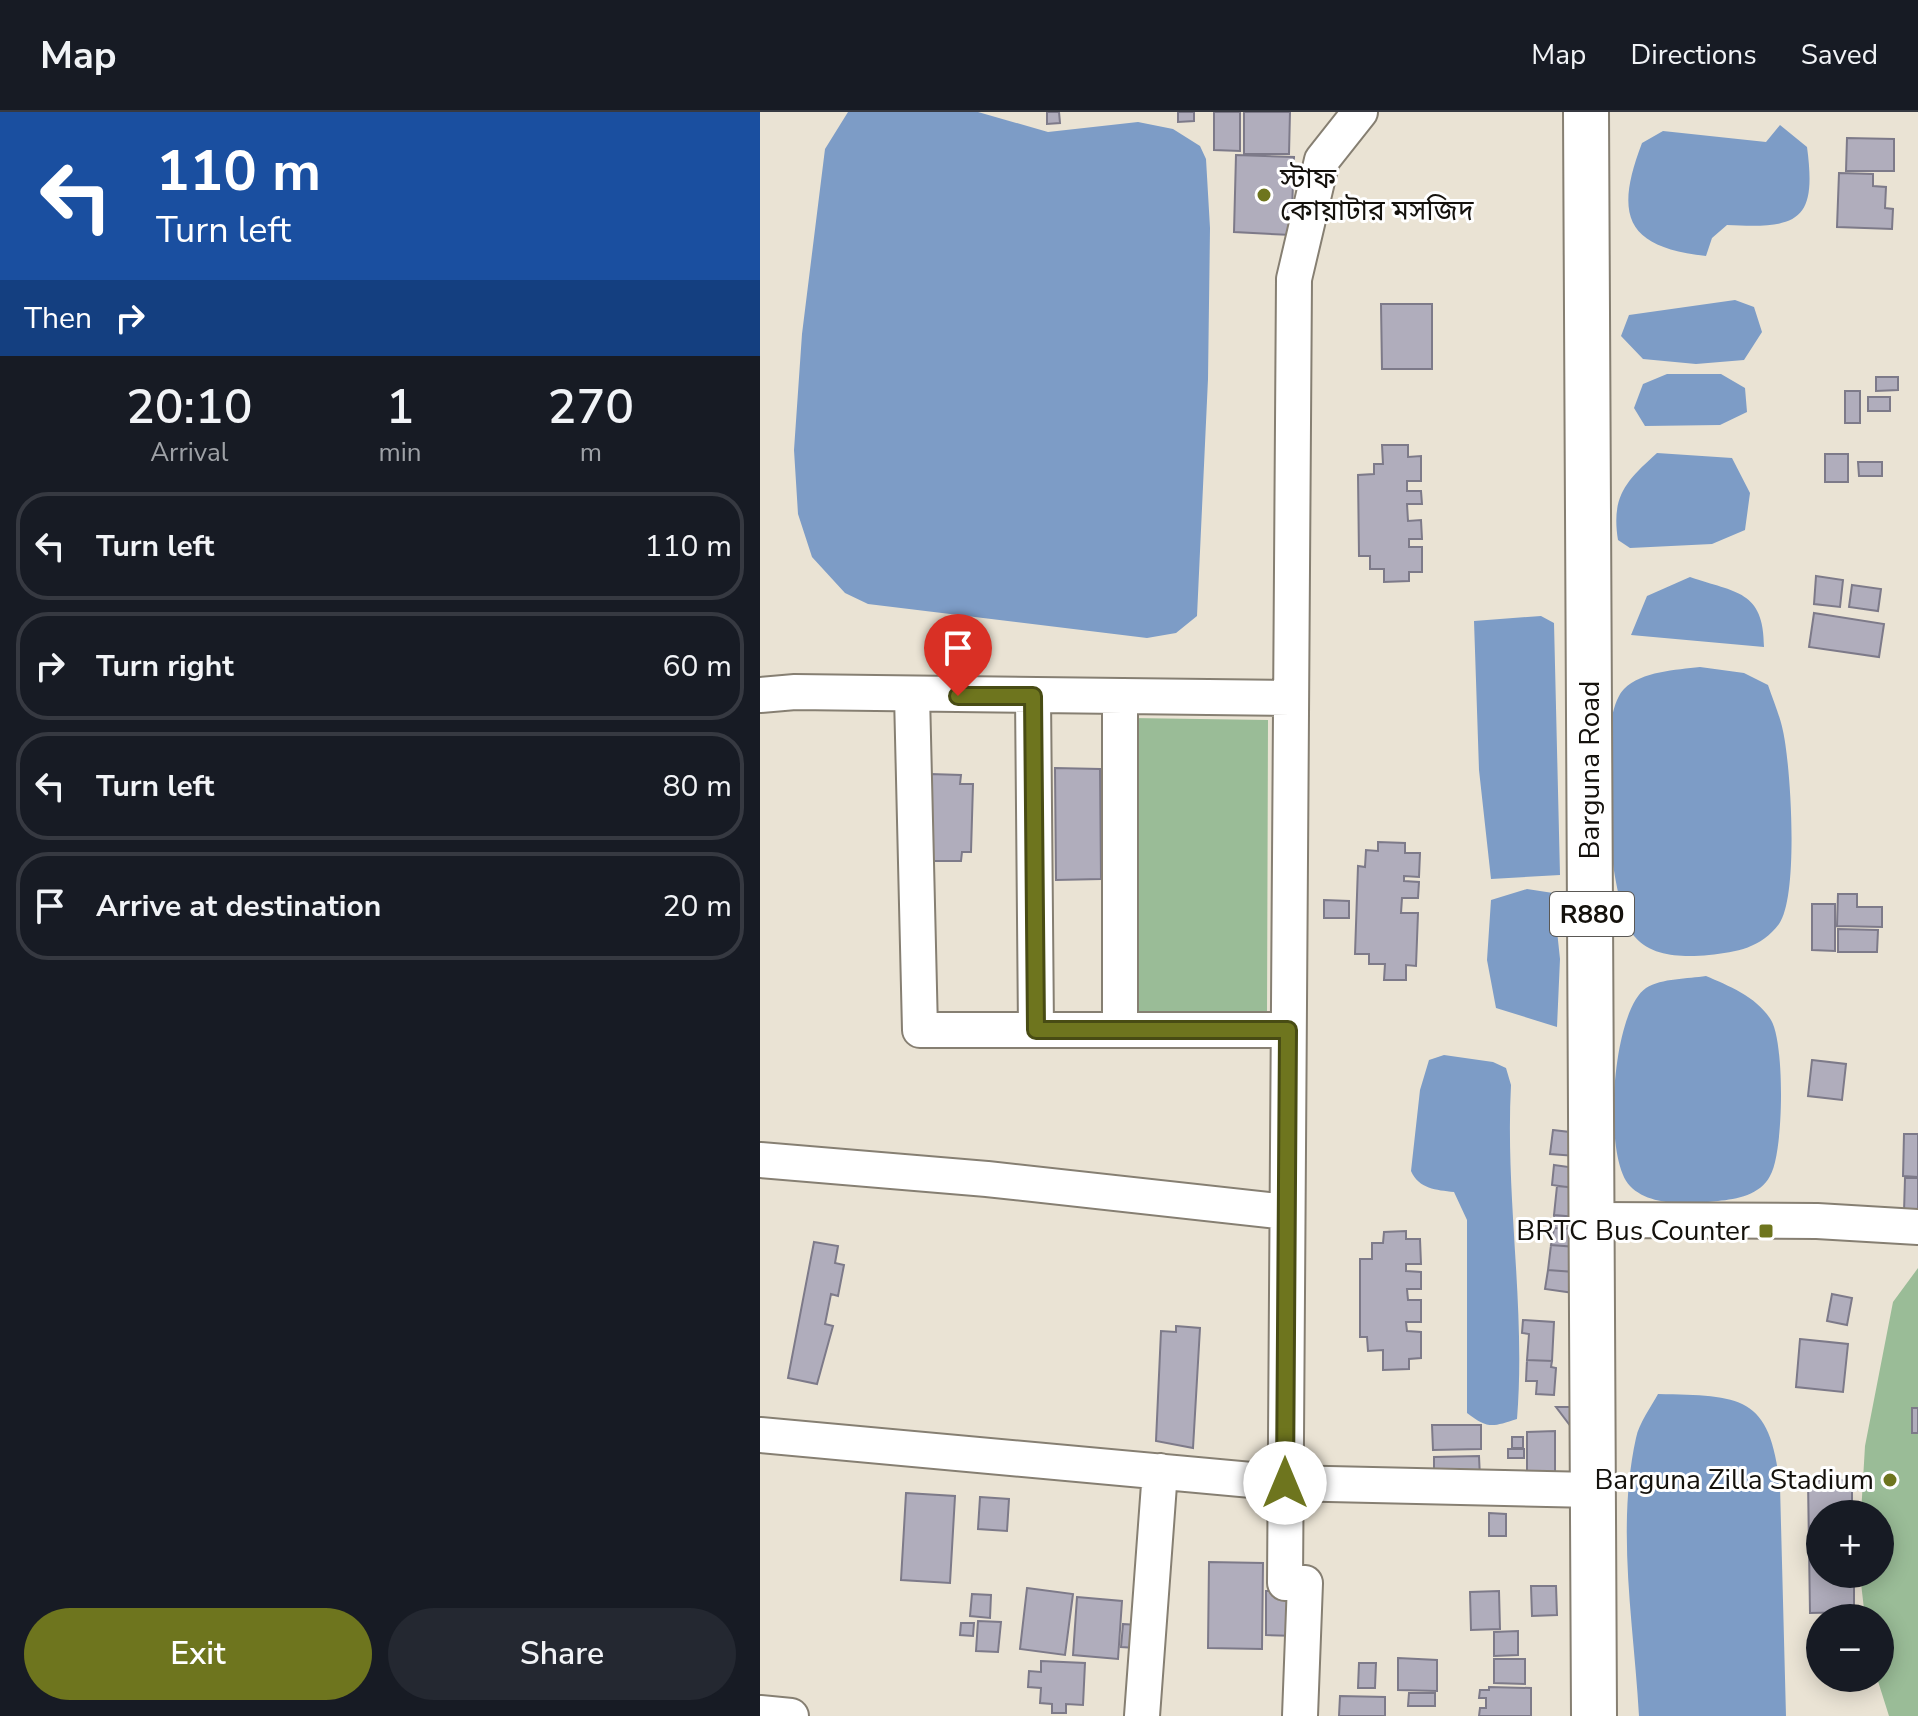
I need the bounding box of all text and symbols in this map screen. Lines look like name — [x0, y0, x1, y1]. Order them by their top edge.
text: Map — [40, 30, 117, 81]
text: Map — [1531, 36, 1586, 74]
text: Directions — [1630, 36, 1757, 74]
text: Saved — [1801, 36, 1878, 74]
text: 110 m — [156, 133, 321, 210]
icon: left — [24, 144, 128, 248]
place label: স্টাফ কোয়াটার মসজিদ — [1279, 160, 1474, 230]
marker: স্টাফ কোয়াটার মসজিদ — [1255, 186, 1273, 204]
text: Turn left — [156, 206, 291, 255]
icon: right — [108, 296, 152, 340]
text: Then — [24, 298, 92, 339]
text: 20:10 — [126, 374, 253, 440]
text: 1 — [386, 374, 414, 440]
text: 270 — [548, 374, 634, 440]
text: Arrival — [150, 435, 228, 470]
text: min — [379, 435, 422, 470]
text: m — [580, 435, 602, 470]
icon: left — [28, 524, 72, 568]
text: Turn left — [96, 526, 214, 567]
text: 110 m — [645, 526, 732, 567]
pin — [924, 614, 992, 696]
icon: arrive — [936, 626, 980, 670]
icon: right — [28, 644, 72, 688]
text: Turn right — [96, 646, 234, 687]
text: 60 m — [663, 646, 732, 687]
street label: Barguna Road — [1571, 681, 1609, 859]
icon: left — [28, 764, 72, 808]
text: Turn left — [96, 766, 214, 807]
text: 80 m — [663, 766, 732, 807]
icon: arrive — [28, 884, 72, 928]
text: Arrive at destination — [96, 886, 381, 927]
text: 20 m — [663, 886, 732, 927]
road number: R880 — [1550, 892, 1634, 936]
place label: BRTC Bus Counter — [1516, 1212, 1750, 1250]
marker: BRTC Bus Counter — [1757, 1222, 1775, 1240]
position arrow — [1243, 1441, 1327, 1525]
place label: Barguna Zilla Stadium — [1594, 1461, 1874, 1499]
marker: Barguna Zilla Stadium — [1881, 1471, 1899, 1489]
map controls — [1806, 1500, 1894, 1692]
button: + — [1806, 1500, 1894, 1588]
button: − — [1806, 1604, 1894, 1692]
button: Exit — [24, 1608, 372, 1700]
button: Share — [388, 1608, 736, 1700]

